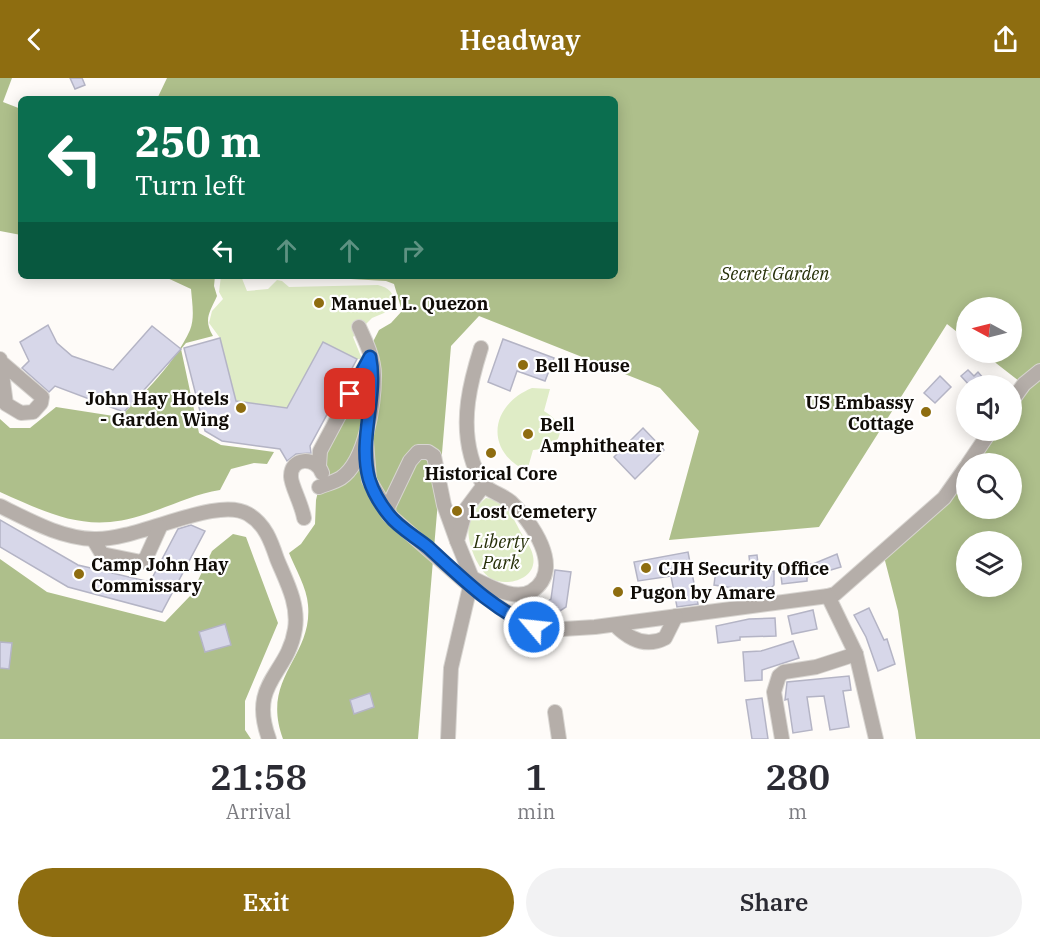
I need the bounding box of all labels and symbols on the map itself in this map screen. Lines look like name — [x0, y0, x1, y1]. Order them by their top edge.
park label: Secret Garden — [719, 262, 830, 285]
place label: Manuel L. Quezon — [331, 292, 489, 315]
marker: Manuel L. Quezon — [312, 296, 326, 310]
north arrow — [956, 297, 1022, 363]
place label: Bell House — [535, 354, 630, 377]
marker: Bell House — [516, 358, 530, 372]
pin — [324, 368, 375, 419]
place label: John Hay Hotels - Garden Wing — [85, 387, 230, 431]
place label: US Embassy Cottage — [805, 391, 915, 435]
marker: John Hay Hotels - Garden Wing — [234, 401, 248, 415]
marker: US Embassy Cottage — [919, 405, 933, 419]
place label: Bell Amphitheater — [540, 413, 664, 457]
marker: Bell Amphitheater — [521, 427, 535, 441]
marker: Historical Core — [484, 446, 498, 460]
place label: Historical Core — [425, 462, 557, 485]
place label: Lost Cemetery — [469, 500, 598, 523]
marker: Lost Cemetery — [450, 504, 464, 518]
park label: Liberty Park — [473, 530, 530, 574]
place label: Camp John Hay Commissary — [91, 553, 229, 597]
place label: CJH Security Office — [658, 557, 829, 580]
marker: CJH Security Office — [639, 561, 653, 575]
marker: Camp John Hay Commissary — [72, 567, 86, 581]
place label: Pugon by Amare — [630, 581, 775, 604]
marker: Pugon by Amare — [611, 585, 625, 599]
position arrow — [502, 595, 566, 659]

